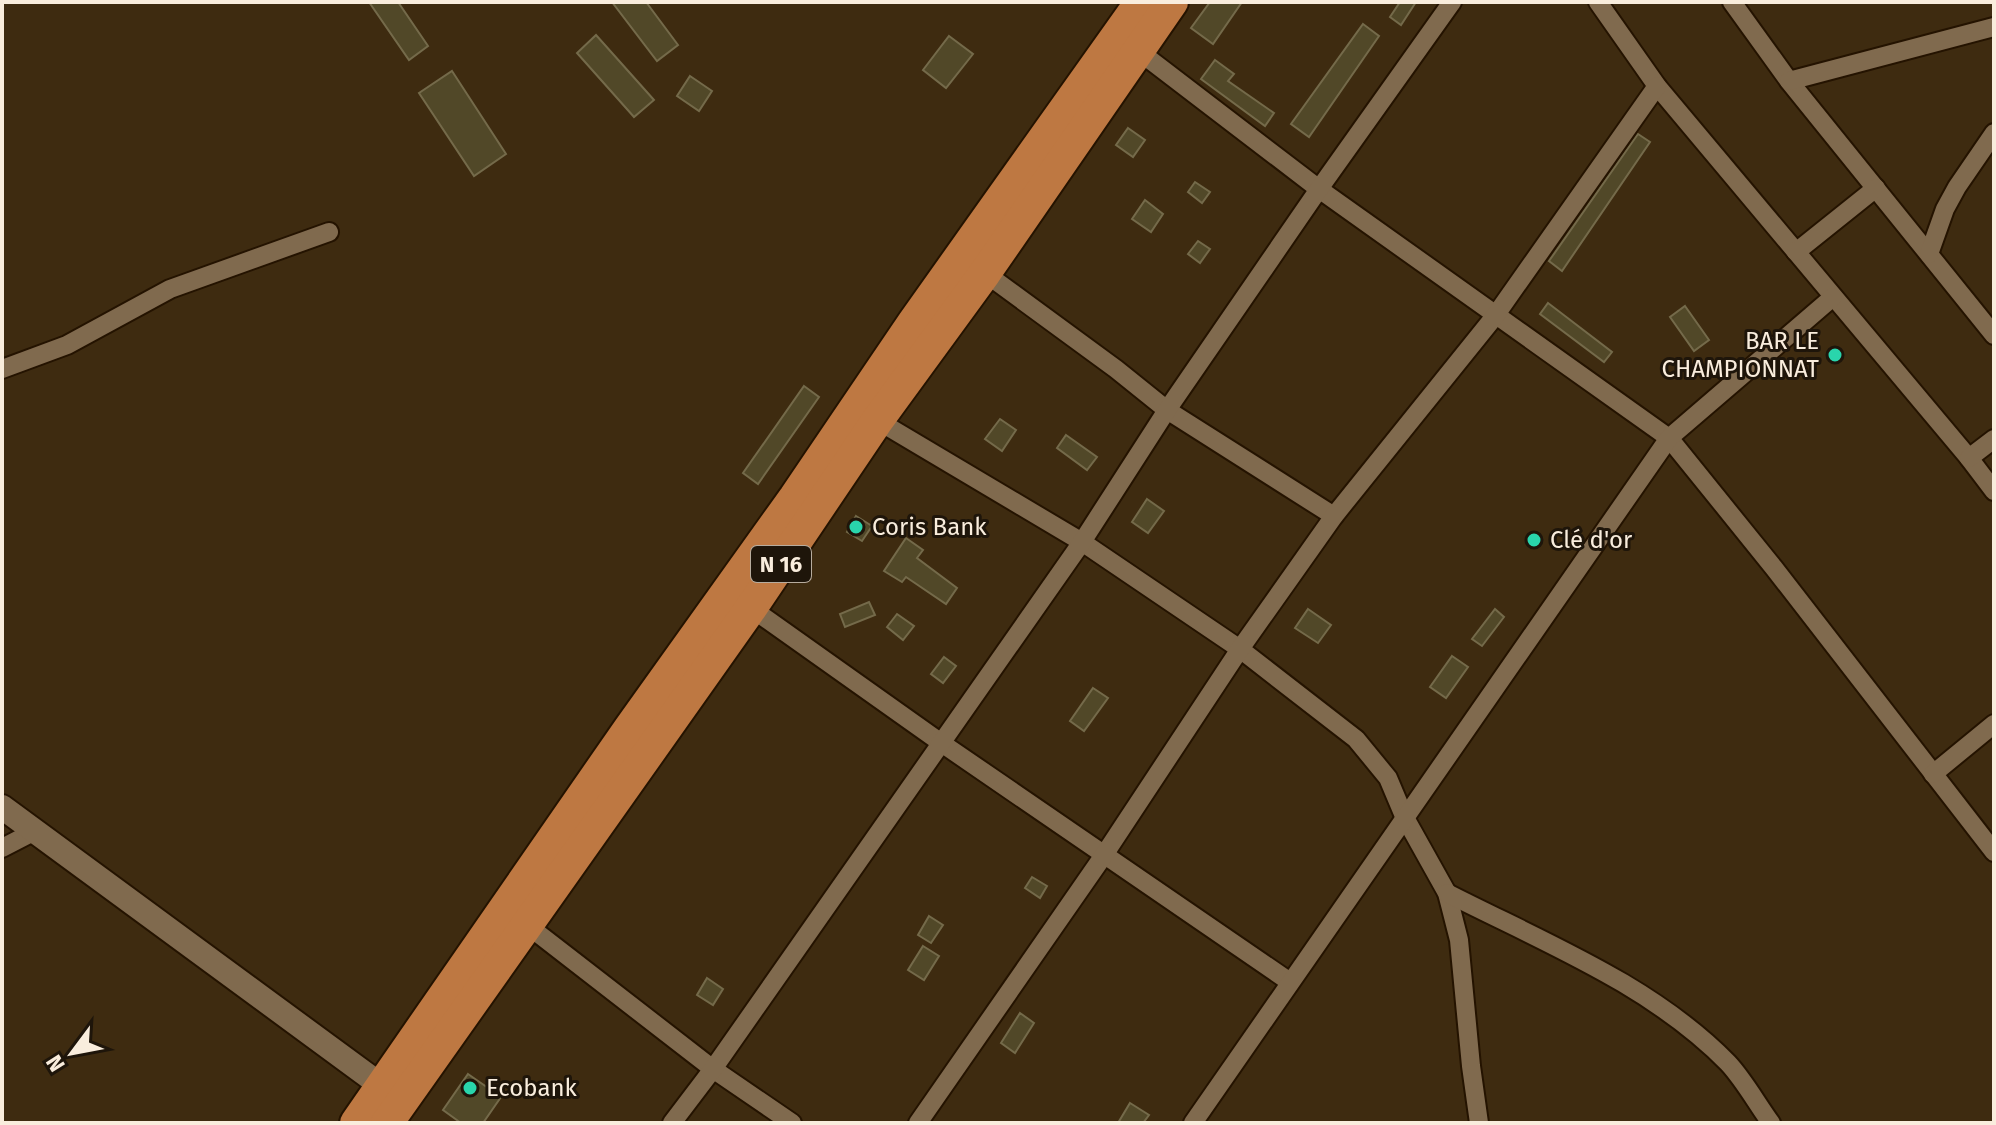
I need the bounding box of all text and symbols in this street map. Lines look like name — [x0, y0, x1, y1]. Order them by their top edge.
place label: BAR LE CHAMPIONNAT — [1661, 327, 1820, 383]
marker: BAR LE CHAMPIONNAT — [1826, 346, 1844, 364]
place label: Coris Bank — [872, 513, 987, 541]
marker: Coris Bank — [847, 518, 865, 536]
place label: Clé d'or — [1550, 526, 1633, 554]
marker: Clé d'or — [1525, 531, 1543, 549]
road number: N 16 — [751, 546, 811, 582]
north arrow — [32, 1013, 112, 1093]
text: N — [40, 1050, 71, 1077]
place label: Ecobank — [486, 1074, 578, 1102]
marker: Ecobank — [461, 1079, 479, 1097]

